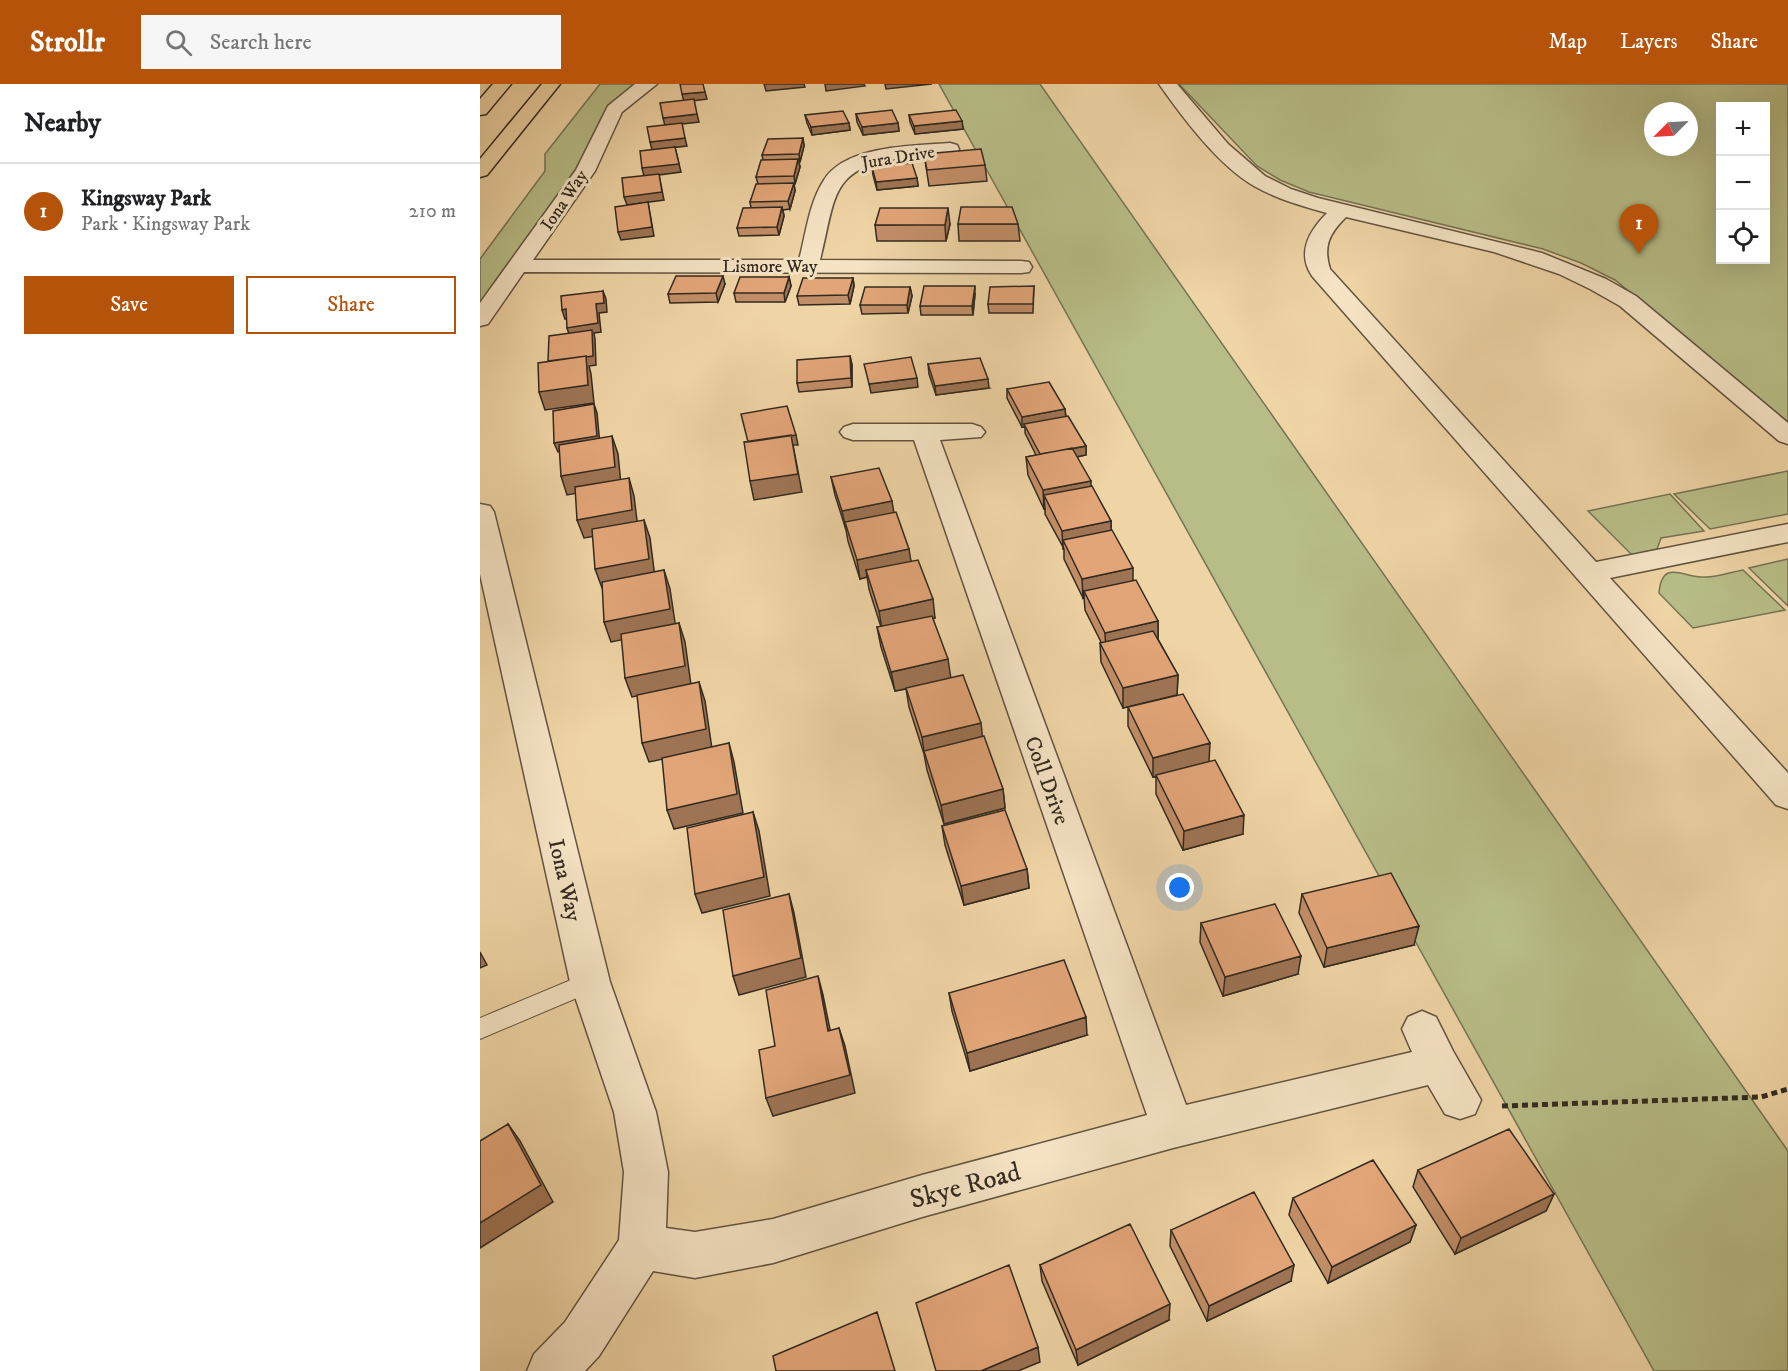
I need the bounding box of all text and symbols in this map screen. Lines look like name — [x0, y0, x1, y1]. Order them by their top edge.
search box — [141, 15, 561, 69]
text: Strollr — [30, 25, 105, 60]
icon: search — [162, 26, 195, 59]
text: Search here — [210, 29, 312, 56]
text: Map — [1548, 29, 1587, 55]
text: Layers — [1620, 29, 1678, 55]
text: Share — [1711, 29, 1758, 55]
north arrow — [1644, 102, 1698, 156]
map controls — [1716, 102, 1770, 264]
button: + — [1716, 102, 1770, 156]
text: Nearby — [24, 107, 101, 140]
street label: Jura Drive — [858, 141, 936, 175]
button: − — [1716, 156, 1770, 210]
street label: Iona Way — [537, 166, 593, 235]
text: Kingsway Park — [81, 185, 211, 212]
text: 1 — [40, 199, 47, 224]
text: 210 m — [409, 199, 456, 224]
pin: 1 — [1620, 204, 1658, 254]
button: locate — [1716, 210, 1770, 264]
text: Park · Kingsway Park — [81, 212, 250, 237]
street label: Lismore Way — [722, 256, 818, 278]
button: Save — [24, 276, 234, 334]
button: Share — [246, 276, 456, 334]
street label: Coll Drive — [1018, 733, 1075, 828]
street label: Iona Way — [542, 837, 587, 925]
your location — [1165, 873, 1194, 902]
street label: Skye Road — [906, 1155, 1025, 1217]

